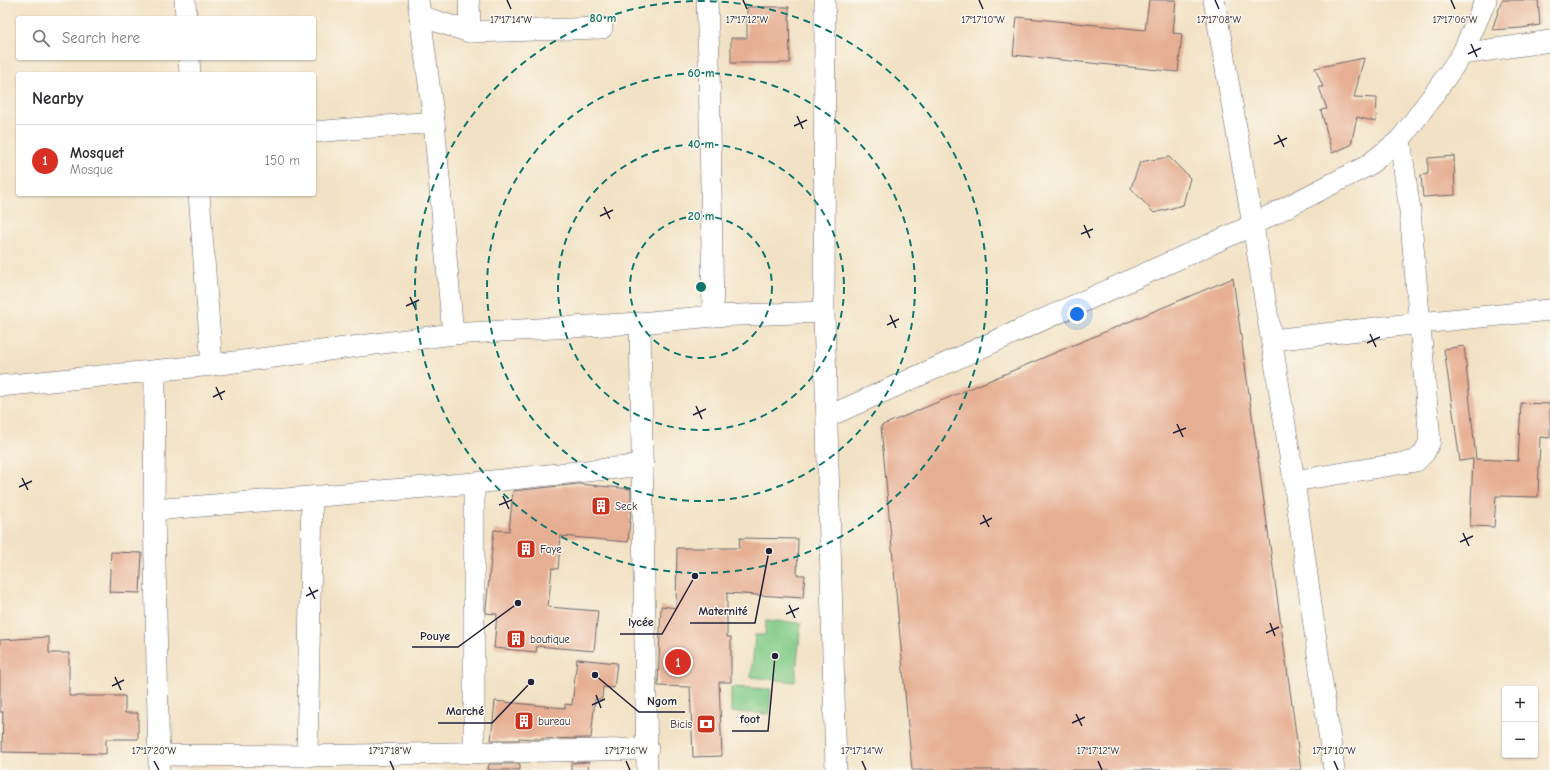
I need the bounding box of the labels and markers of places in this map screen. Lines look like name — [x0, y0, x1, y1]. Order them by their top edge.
centre of rings — [694, 280, 708, 294]
building icon: Seck — [590, 495, 612, 517]
place label: Seck — [615, 500, 638, 513]
building icon: Faye — [515, 538, 537, 560]
place label: Faye — [540, 543, 562, 556]
callout: Maternité — [690, 599, 755, 623]
callout: lycée — [620, 610, 662, 634]
callout: Pouye — [412, 623, 458, 647]
building icon: boutique — [505, 628, 527, 650]
place label: boutique — [530, 633, 570, 646]
pin: 1 — [665, 647, 691, 677]
callout: Ngom — [639, 688, 685, 712]
callout: Marché — [438, 699, 492, 723]
callout: foot — [732, 707, 768, 731]
building icon: bureau — [513, 710, 535, 732]
bank icon: Bicis — [695, 713, 717, 735]
place label: bureau — [538, 715, 570, 728]
place label: Bicis — [670, 718, 692, 731]

